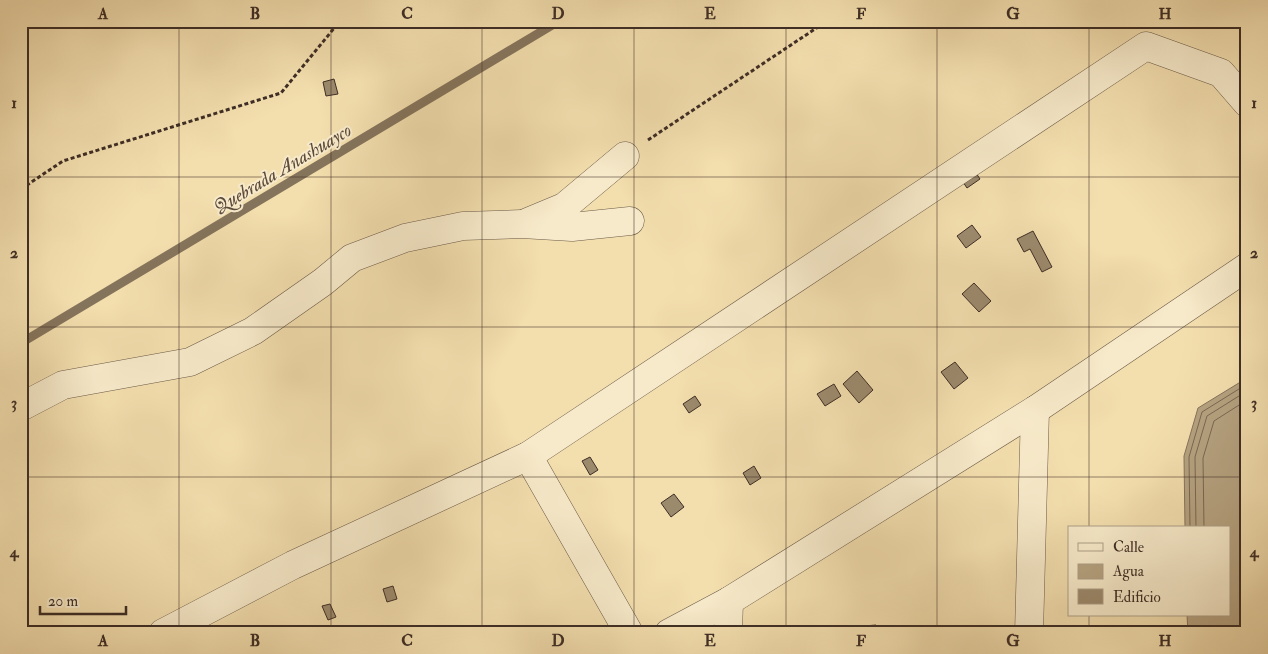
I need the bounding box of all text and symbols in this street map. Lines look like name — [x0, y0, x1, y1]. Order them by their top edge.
text: A — [97, 4, 109, 24]
text: B — [250, 4, 260, 24]
text: C — [401, 4, 413, 24]
text: D — [551, 4, 565, 24]
text: E — [704, 4, 716, 24]
text: F — [856, 4, 866, 24]
text: G — [1006, 4, 1020, 24]
text: H — [1158, 4, 1172, 24]
text: 1 — [11, 93, 17, 113]
text: 1 — [1251, 93, 1257, 113]
water label: Quebrada Anashuayco — [209, 118, 356, 220]
text: 2 — [10, 243, 18, 263]
text: 2 — [1250, 243, 1258, 263]
text: 3 — [11, 393, 17, 413]
text: 3 — [1251, 393, 1257, 413]
legend — [1068, 526, 1230, 616]
text: Calle — [1113, 538, 1144, 557]
text: 4 — [9, 542, 20, 562]
text: 4 — [1249, 542, 1260, 562]
text: Agua — [1112, 562, 1145, 581]
scale bar — [40, 584, 126, 616]
text: Edificio — [1113, 588, 1161, 607]
text: 20 m — [48, 592, 78, 611]
text: A — [97, 631, 109, 651]
text: B — [250, 631, 260, 651]
text: C — [401, 631, 413, 651]
text: D — [551, 631, 565, 651]
text: E — [704, 631, 716, 651]
text: F — [856, 631, 866, 651]
text: G — [1006, 631, 1020, 651]
text: H — [1158, 631, 1172, 651]

